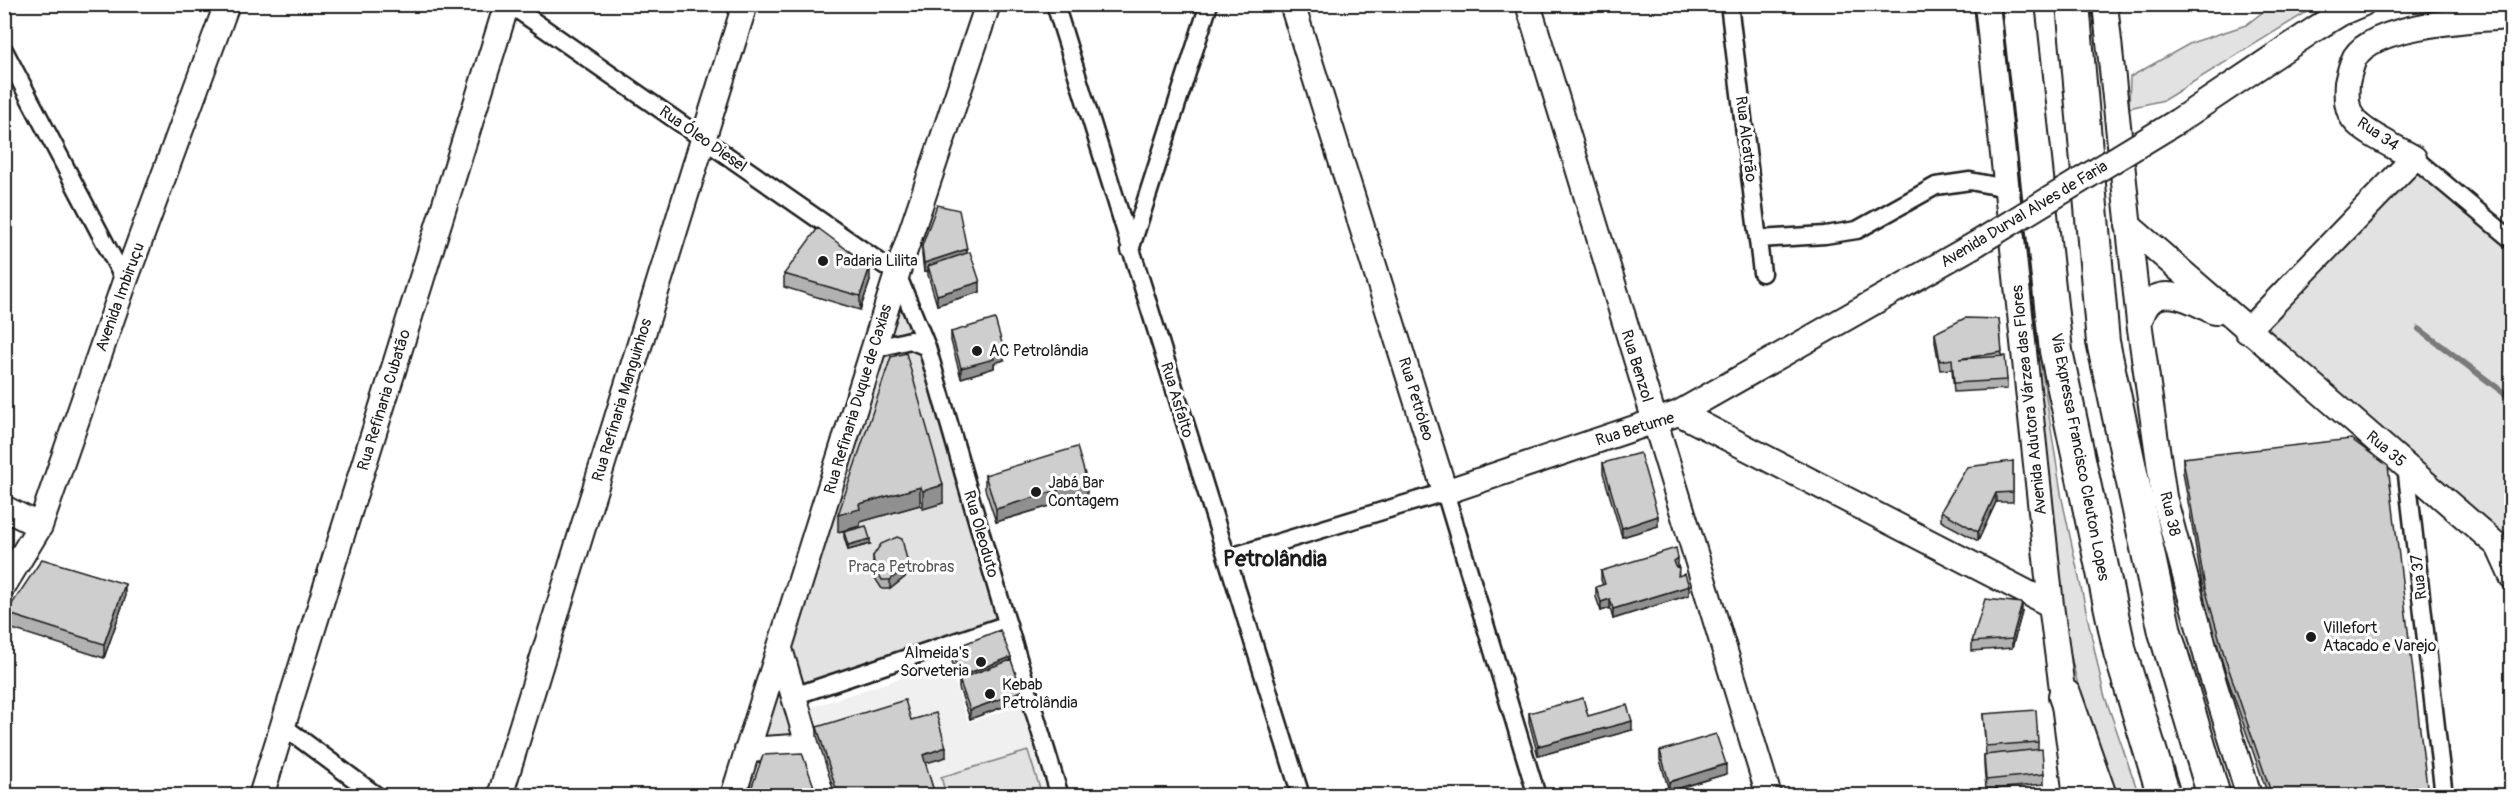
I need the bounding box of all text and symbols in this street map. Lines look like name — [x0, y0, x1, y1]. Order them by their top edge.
street label: Rua Alcatrão — [1731, 95, 1761, 184]
street label: Rua Óleo Diesel — [655, 101, 751, 177]
street label: Rua 34 — [2353, 113, 2403, 155]
street label: Avenida Durval Alves de Faria — [1937, 156, 2111, 272]
street label: Avenida Imbiruçu — [91, 240, 149, 354]
place label: Padaria Lilita — [835, 251, 918, 271]
marker: Padaria Lilita — [816, 254, 830, 268]
street label: Avenida Adutora Várzea das Flores — [2007, 284, 2051, 516]
street label: Rua Refinaria Duque de Caxias — [820, 302, 896, 496]
street label: Rua Refinaria Manguinhos — [588, 316, 656, 484]
street label: Rua Refinaria Cubatão — [353, 327, 415, 473]
street label: Rua Benzol — [1617, 327, 1657, 405]
street label: Via Expressa Francisco Cleuton Lopes — [2046, 331, 2114, 583]
place label: AC Petrolândia — [989, 341, 1088, 361]
marker: AC Petrolândia — [970, 344, 984, 358]
street label: Rua Petróleo — [1394, 355, 1438, 443]
street label: Rua Asfalto — [1156, 360, 1198, 441]
street label: Rua Betume — [1593, 408, 1677, 450]
street label: Rua 35 — [2362, 427, 2410, 471]
place label: Jabá Bar Contagem — [1048, 473, 1119, 511]
marker: Jabá Bar Contagem — [1029, 485, 1043, 499]
street label: Rua Oleoduto — [959, 488, 1003, 580]
street label: Rua 38 — [2155, 490, 2185, 538]
district label: Petrolândia — [1223, 545, 1327, 573]
street label: Rua 37 — [2406, 553, 2432, 601]
park label: Praça Petrobras — [848, 557, 954, 577]
place label: Villefort Atacado e Varejo — [2323, 618, 2437, 656]
marker: Villefort Atacado e Varejo — [2304, 630, 2318, 644]
place label: Almeida's Sorveteria — [900, 643, 969, 681]
marker: Almeida's Sorveteria — [974, 655, 988, 669]
place label: Kebab Petrolândia — [1002, 675, 1078, 713]
marker: Kebab Petrolândia — [983, 687, 997, 701]

